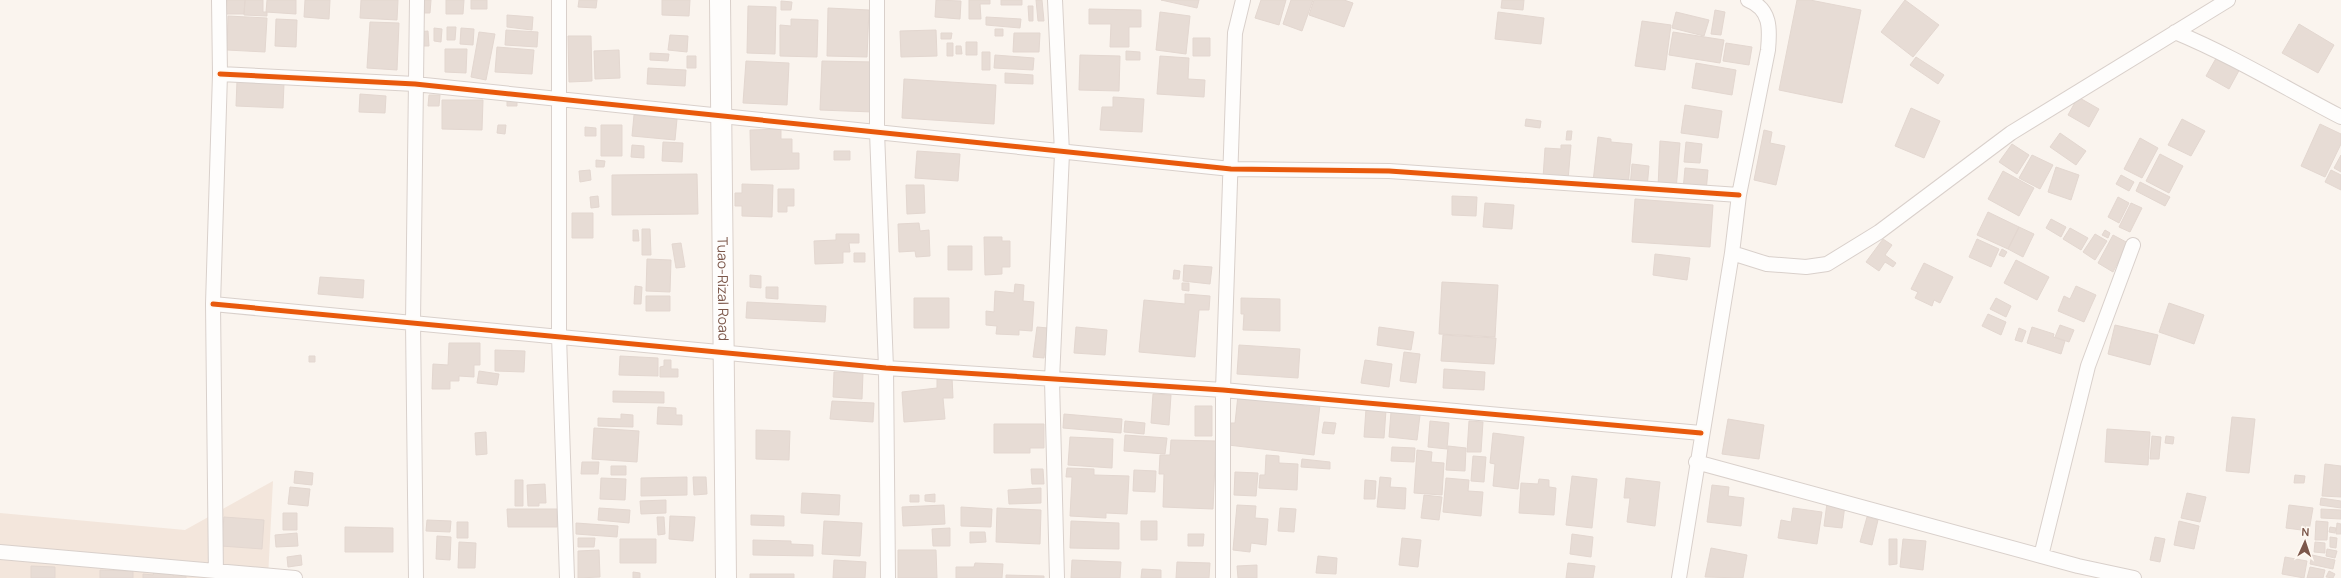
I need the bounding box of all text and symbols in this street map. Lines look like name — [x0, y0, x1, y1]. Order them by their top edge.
street label: Tuao-Rizal Road — [713, 237, 734, 341]
north arrow — [2285, 522, 2325, 562]
text: N — [2301, 524, 2310, 539]

